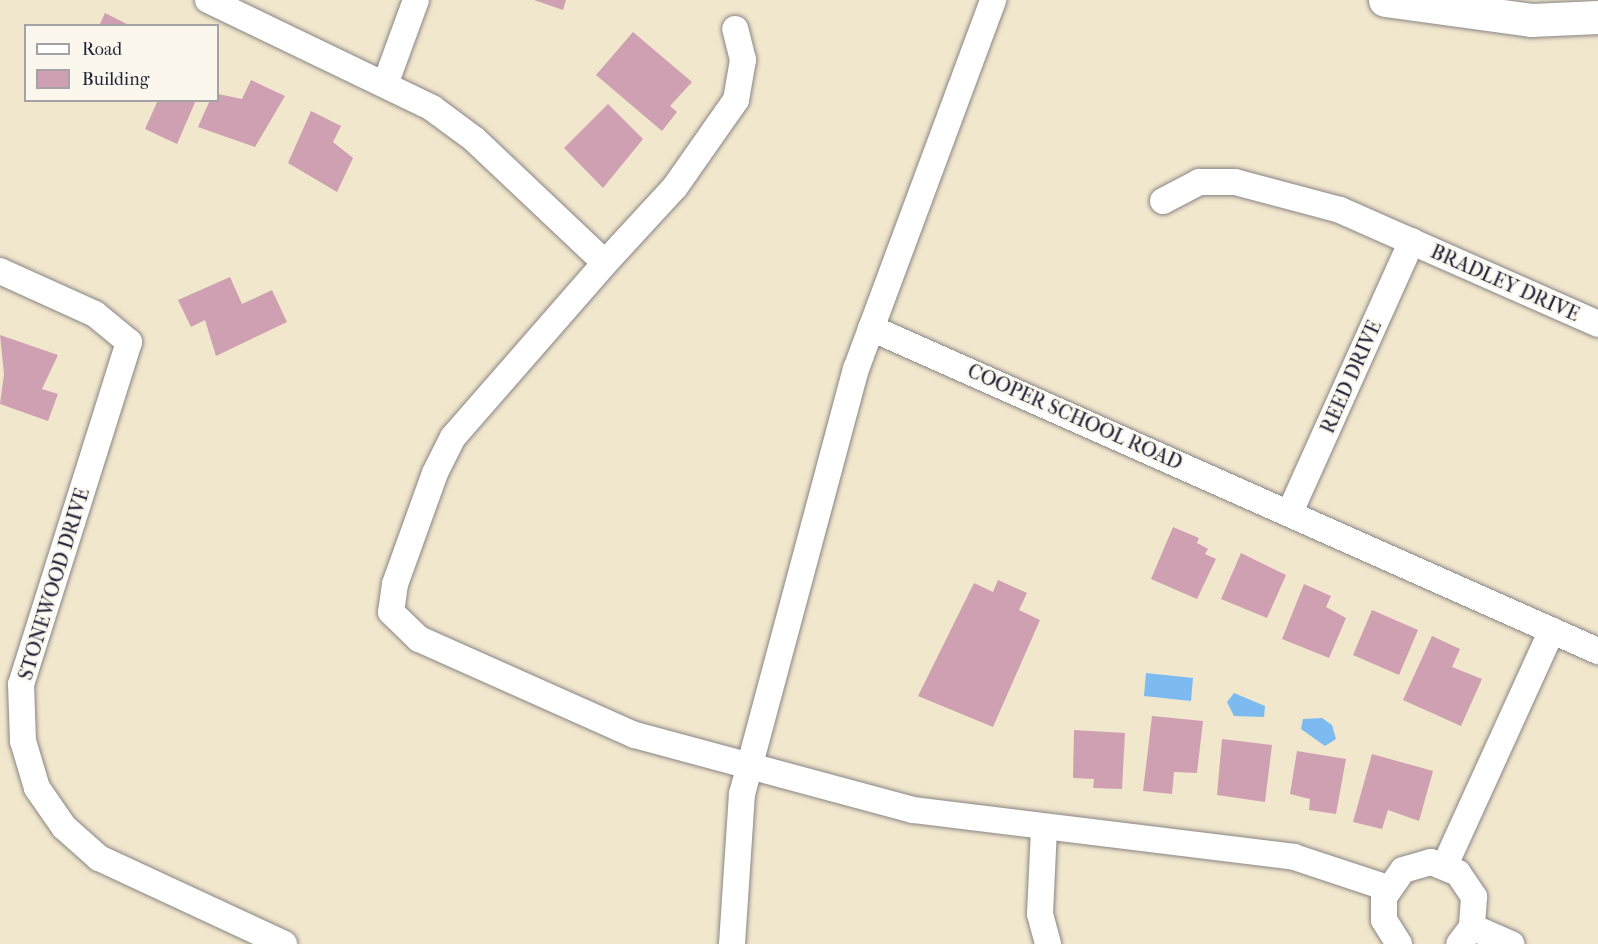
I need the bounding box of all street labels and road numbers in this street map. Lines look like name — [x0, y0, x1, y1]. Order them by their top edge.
street label: BRADLEY DRIVE — [1427, 239, 1583, 327]
street label: REED DRIVE — [1315, 317, 1387, 437]
street label: COOPER SCHOOL ROAD — [964, 359, 1186, 475]
street label: STONEWOOD DRIVE — [13, 485, 95, 683]

